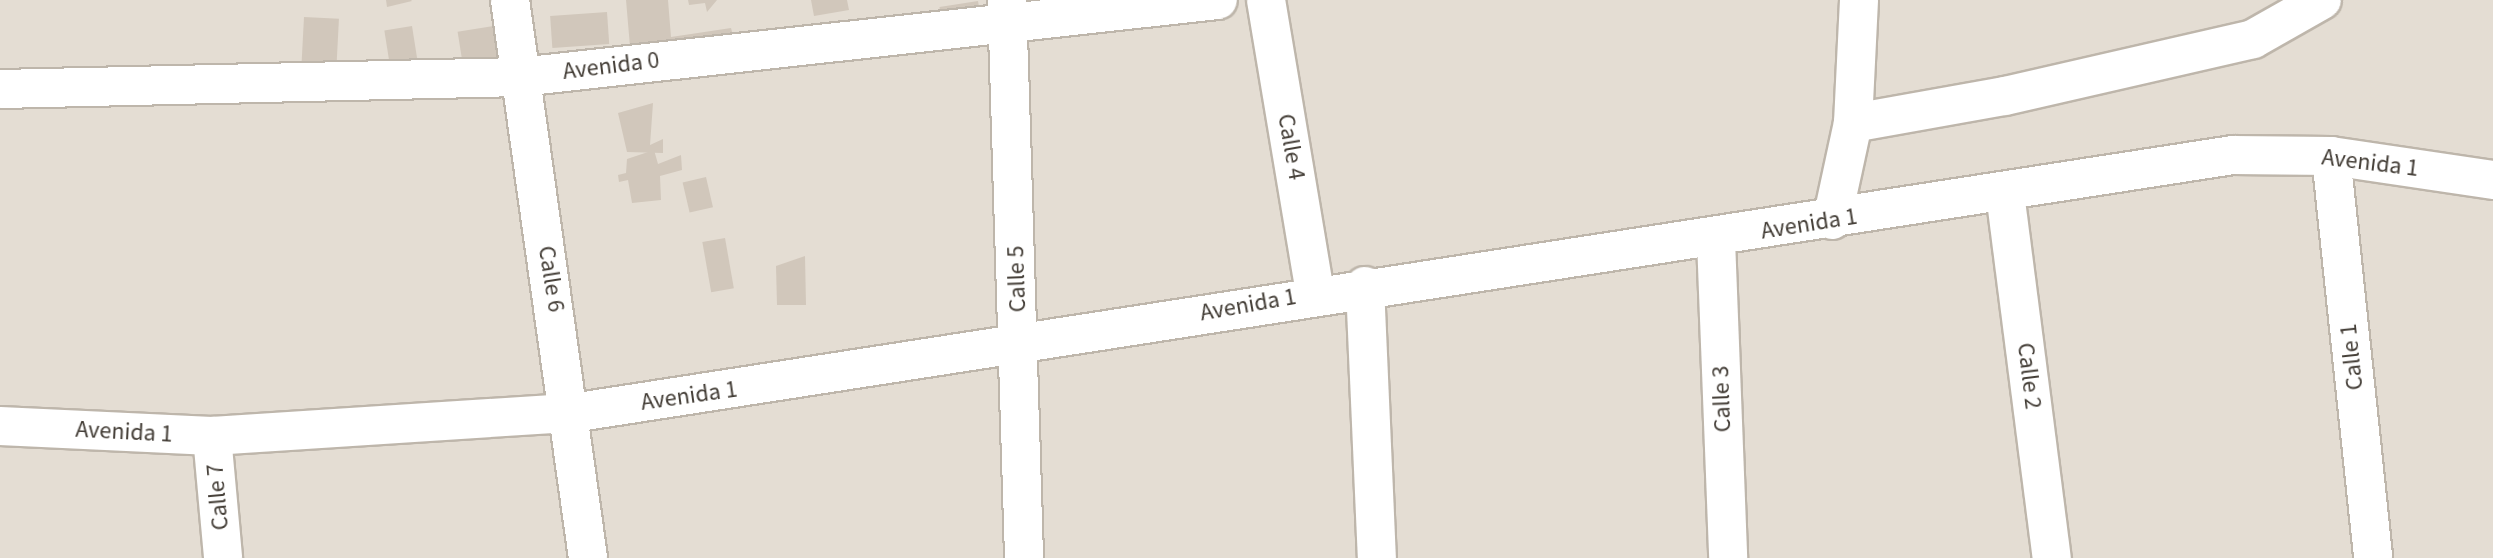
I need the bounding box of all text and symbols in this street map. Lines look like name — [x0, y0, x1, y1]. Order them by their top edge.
street label: Avenida 0 — [561, 46, 661, 86]
street label: Calle 4 — [1271, 112, 1311, 182]
street label: Avenida 1 — [2320, 143, 2420, 183]
street label: Avenida 1 — [1759, 202, 1859, 246]
street label: Calle 6 — [532, 244, 570, 314]
street label: Calle 5 — [1001, 245, 1033, 313]
street label: Avenida 1 — [1198, 282, 1298, 328]
street label: Calle 1 — [2334, 322, 2370, 392]
street label: Calle 2 — [2011, 341, 2047, 411]
street label: Calle 3 — [1706, 365, 1738, 433]
street label: Avenida 1 — [639, 375, 739, 417]
street label: Avenida 1 — [75, 415, 173, 449]
street label: Calle 7 — [201, 463, 235, 531]

